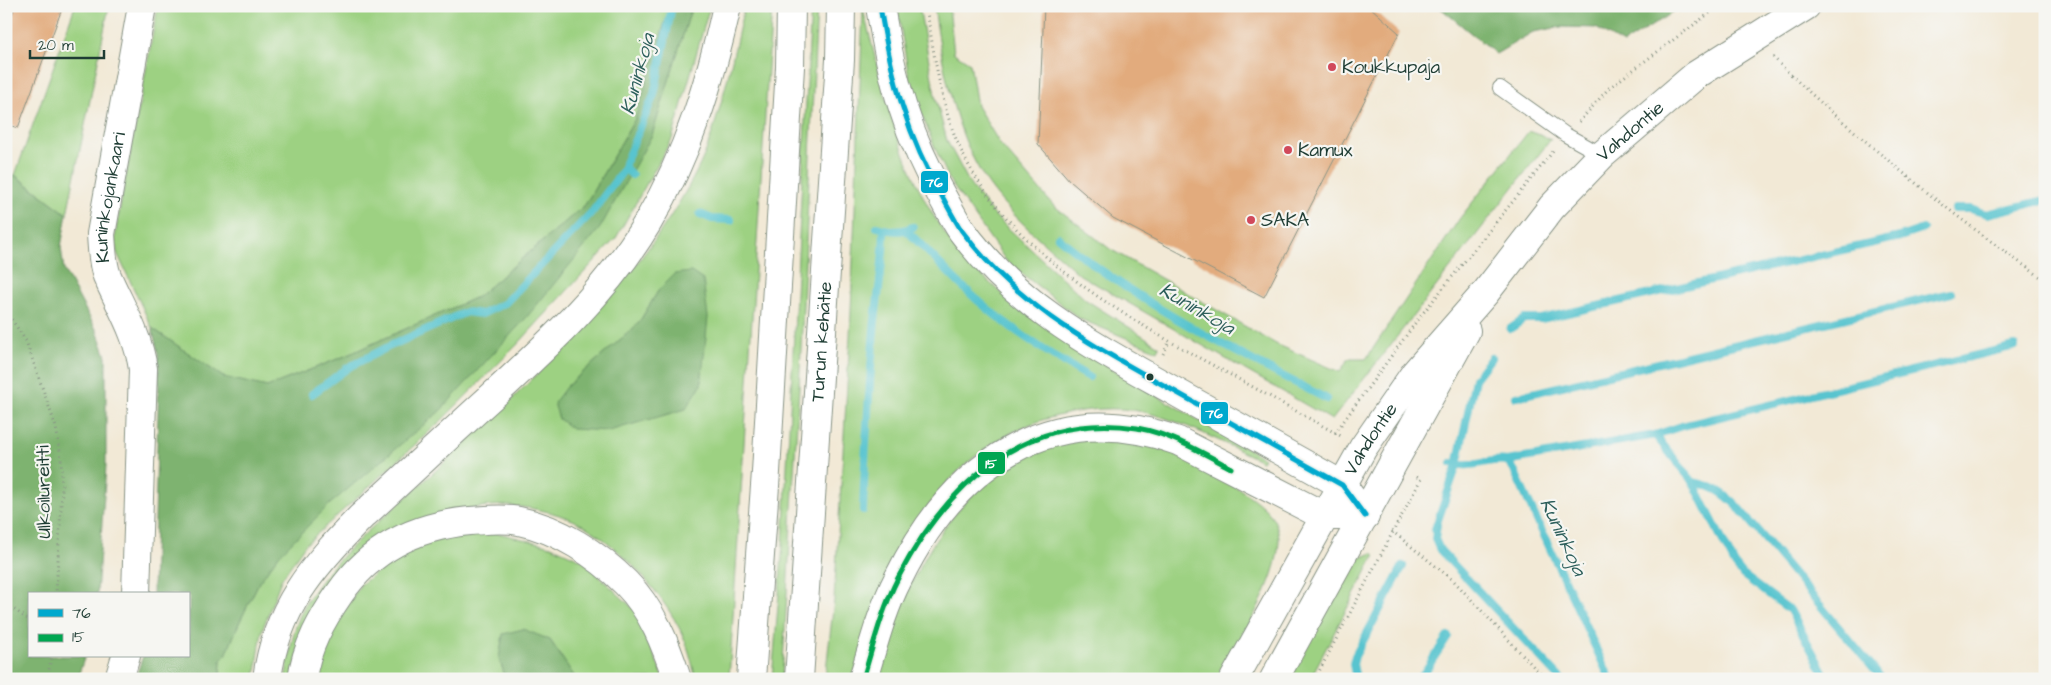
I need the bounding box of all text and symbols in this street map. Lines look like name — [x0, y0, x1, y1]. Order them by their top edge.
scale bar — [30, 28, 104, 60]
water label: Kuninkoja — [614, 30, 662, 117]
text: 20 m — [38, 35, 74, 56]
place label: Koukkupaja — [1342, 54, 1440, 81]
marker: Koukkupaja — [1326, 61, 1338, 73]
street label: Vahdontie — [1590, 94, 1670, 168]
street label: Kuninkojankaari — [87, 130, 133, 265]
place label: Kamux — [1298, 137, 1353, 164]
marker: Kamux — [1282, 144, 1294, 156]
line badge: 76 — [920, 170, 949, 194]
text: 76 — [924, 173, 943, 193]
place label: SAKA — [1261, 207, 1309, 234]
marker: SAKA — [1245, 214, 1257, 226]
water label: Kuninkoja — [1154, 276, 1240, 342]
street label: Turun kehätie — [804, 281, 839, 403]
unlabelled marker — [1145, 372, 1155, 382]
street label: Vahdontie — [1337, 397, 1404, 480]
line badge: 76 — [1200, 401, 1229, 425]
text: 76 — [1204, 404, 1223, 424]
street label: Ulkoilureitti — [30, 445, 58, 539]
line badge: 15 — [977, 451, 1006, 475]
text: 15 — [985, 454, 998, 474]
water label: Kuninkoja — [1533, 494, 1593, 581]
legend — [28, 592, 190, 658]
text: 76 — [72, 603, 91, 624]
text: 15 — [72, 627, 85, 648]

